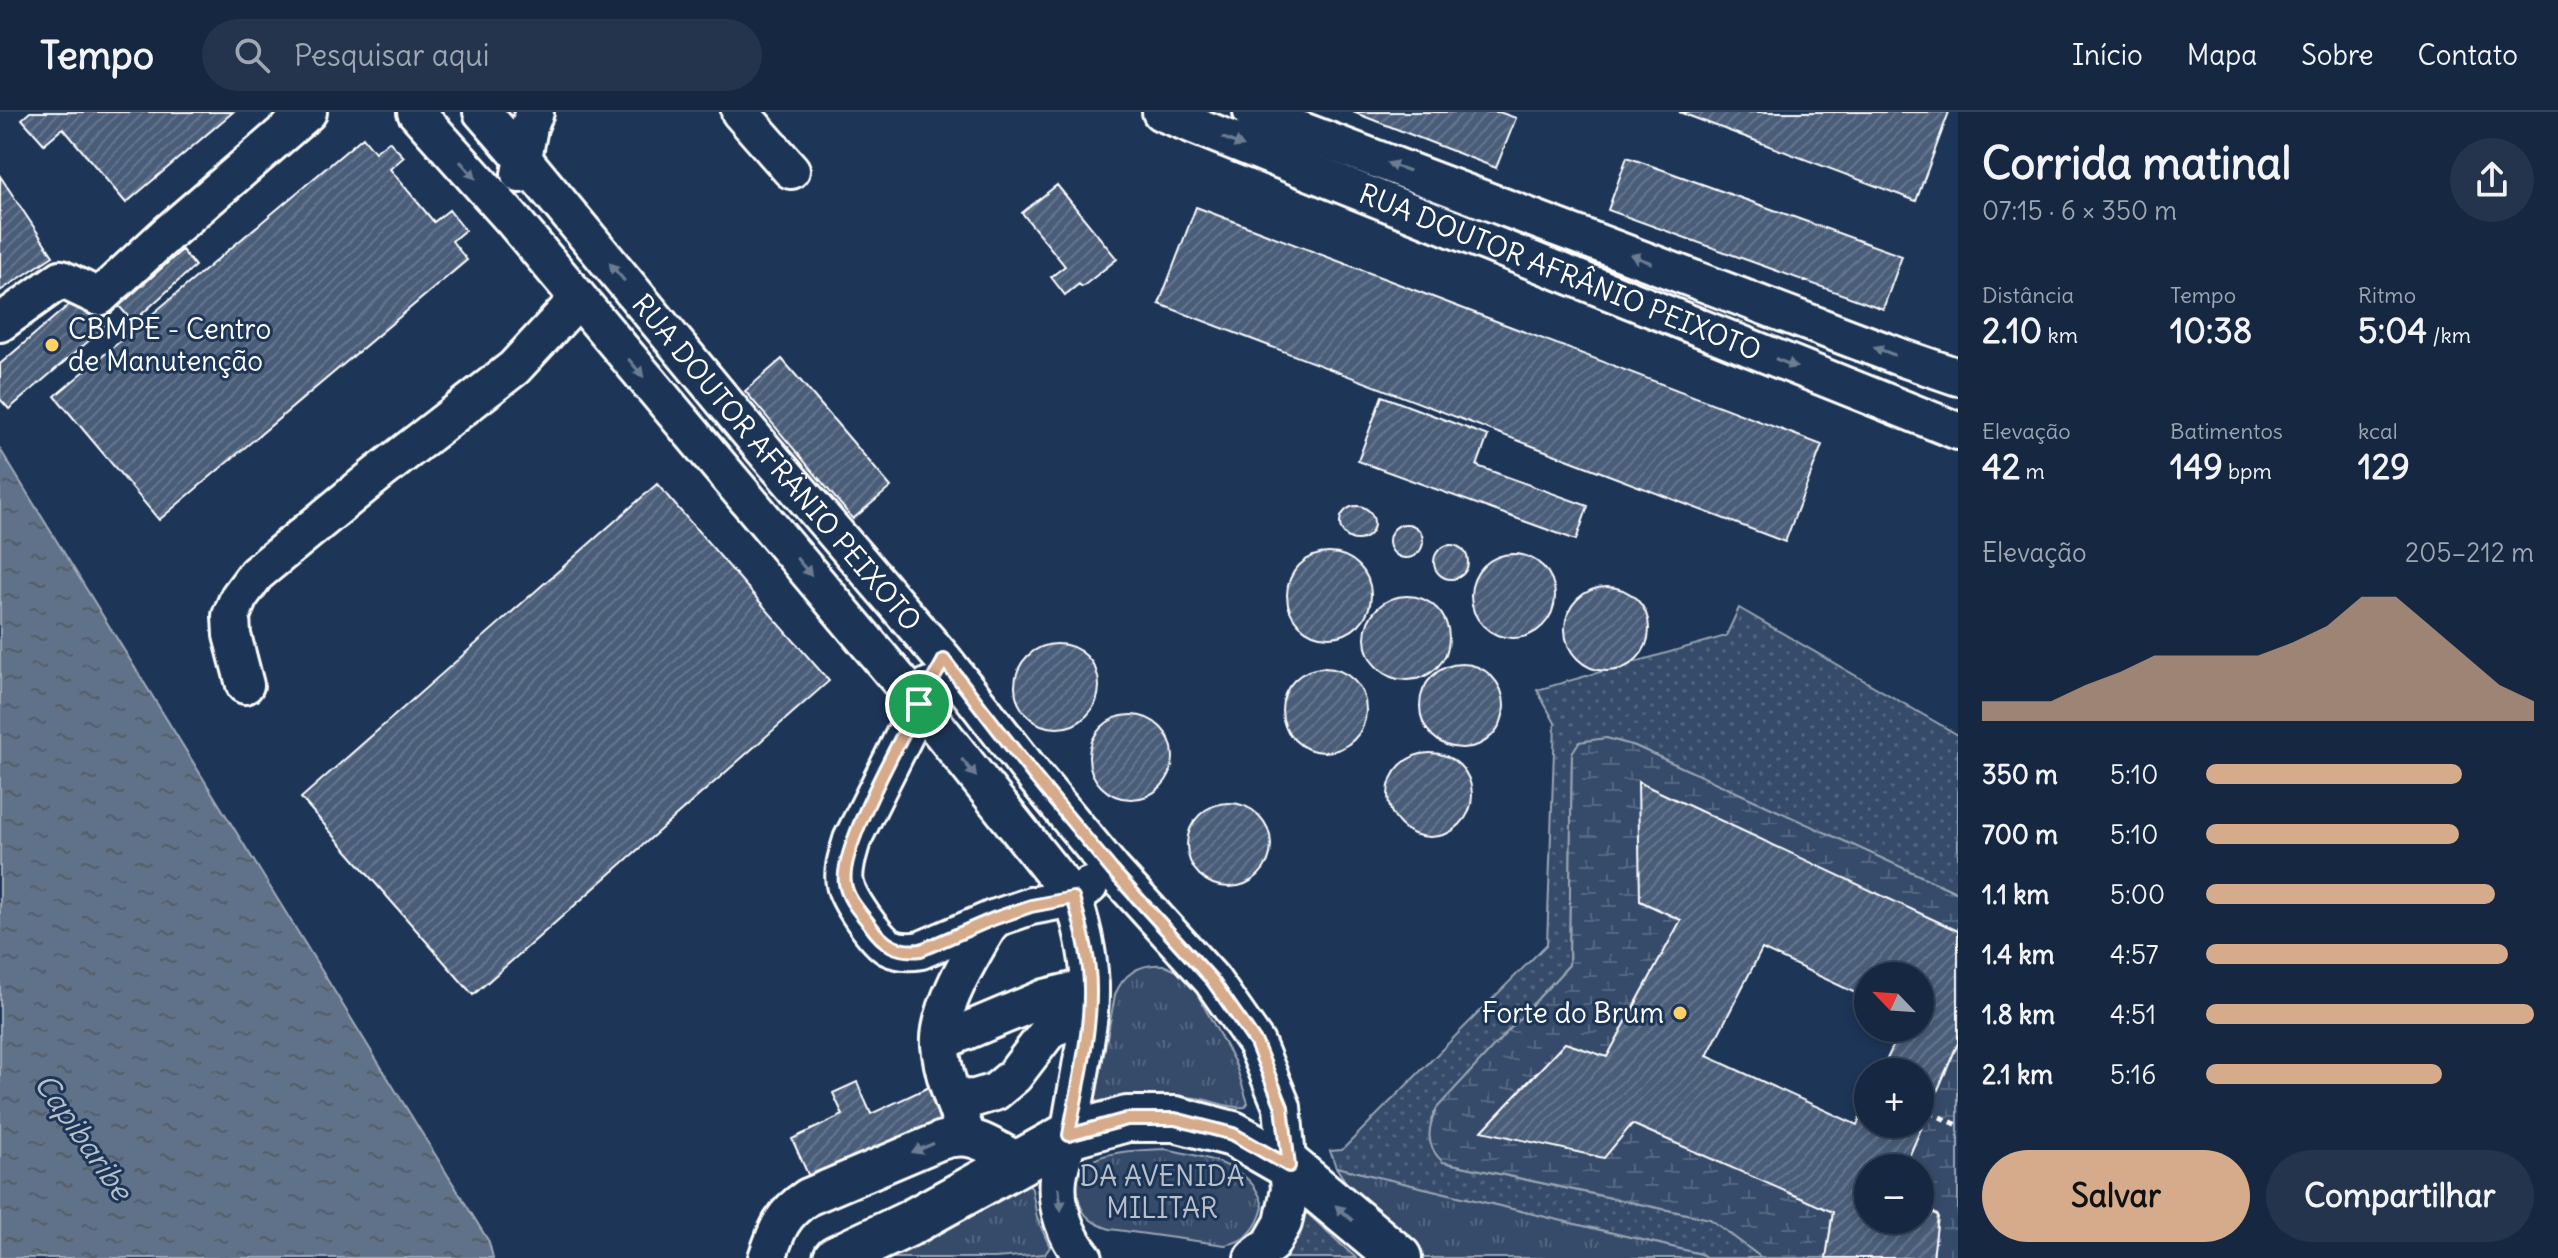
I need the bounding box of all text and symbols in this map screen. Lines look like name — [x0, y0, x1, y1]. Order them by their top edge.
search box — [202, 19, 762, 91]
text: Tempo — [40, 32, 154, 79]
icon: search — [230, 33, 274, 77]
text: Pesquisar aqui — [294, 36, 490, 74]
text: Início — [2072, 37, 2143, 73]
text: Mapa — [2187, 37, 2257, 73]
text: Sobre — [2301, 37, 2374, 73]
text: Contato — [2418, 37, 2518, 73]
one-way arrow — [1221, 136, 1245, 149]
text: Corrida matinal — [1982, 136, 2291, 191]
button: share — [2450, 138, 2534, 222]
one-way arrow — [459, 160, 477, 179]
one-way arrow — [1386, 160, 1410, 173]
street label: RUA DOUTOR AFRÂNIO PEIXOTO — [1354, 175, 1767, 368]
text: 07:15 · 6 × 350 m — [1982, 194, 2177, 227]
one-way arrow — [1629, 252, 1653, 265]
one-way arrow — [609, 263, 626, 283]
text: Distância — [1982, 281, 2074, 309]
text: Tempo — [2170, 281, 2236, 309]
text: Ritmo — [2358, 281, 2416, 309]
street label: RUA DOUTOR AFRÂNIO PEIXOTO — [624, 287, 929, 638]
text: 2.10 — [1982, 309, 2042, 352]
text: 10:38 — [2170, 309, 2252, 352]
text: 5:04 — [2358, 309, 2427, 352]
place label: CBMPE - Centro de Manutenção — [68, 311, 271, 379]
text: km — [2042, 321, 2078, 349]
text: /km — [2427, 321, 2471, 349]
marker: CBMPE - Centro de Manutenção — [43, 336, 61, 354]
one-way arrow — [1872, 344, 1896, 357]
one-way arrow — [1774, 357, 1798, 370]
one-way arrow — [627, 358, 644, 378]
text: Elevação — [1982, 417, 2071, 445]
text: Batimentos — [2170, 417, 2283, 445]
text: kcal — [2358, 417, 2398, 445]
text: 42 — [1982, 445, 2020, 488]
text: 149 — [2170, 445, 2223, 488]
text: 129 — [2358, 445, 2410, 488]
text: m — [2020, 457, 2045, 485]
text: bpm — [2223, 457, 2272, 485]
text: Elevação — [1982, 536, 2087, 569]
text: 205–212 m — [2405, 536, 2534, 569]
one-way arrow — [795, 557, 812, 577]
pin — [885, 670, 953, 738]
icon: arrive — [897, 682, 941, 726]
one-way arrow — [961, 758, 977, 778]
text: 350 m — [1982, 758, 2058, 791]
text: 5:10 — [2110, 758, 2158, 791]
text: 700 m — [1982, 818, 2058, 851]
text: 5:10 — [2110, 818, 2158, 851]
text: 1.1 km — [1982, 878, 2049, 911]
text: 5:00 — [2110, 878, 2165, 911]
text: 1.4 km — [1982, 938, 2055, 971]
text: 4:57 — [2110, 938, 2159, 971]
north arrow — [1854, 962, 1934, 1042]
map controls — [1854, 962, 1934, 1234]
place label: Forte do Brum — [1482, 995, 1664, 1031]
text: 1.8 km — [1982, 998, 2055, 1031]
text: 4:51 — [2110, 998, 2156, 1031]
marker: Forte do Brum — [1671, 1004, 1689, 1022]
button: + — [1854, 1058, 1934, 1138]
text: 2.1 km — [1982, 1058, 2053, 1091]
text: 5:16 — [2110, 1058, 2156, 1091]
water label: Capibaribe — [26, 1066, 142, 1209]
one-way arrow — [911, 1141, 935, 1154]
button: Salvar — [1982, 1150, 2250, 1242]
button: Compartilhar — [2266, 1150, 2534, 1242]
button: − — [1854, 1154, 1934, 1234]
park label: DA AVENIDA MILITAR — [1080, 1158, 1244, 1226]
one-way arrow — [1054, 1187, 1067, 1212]
one-way arrow — [1334, 1204, 1353, 1222]

